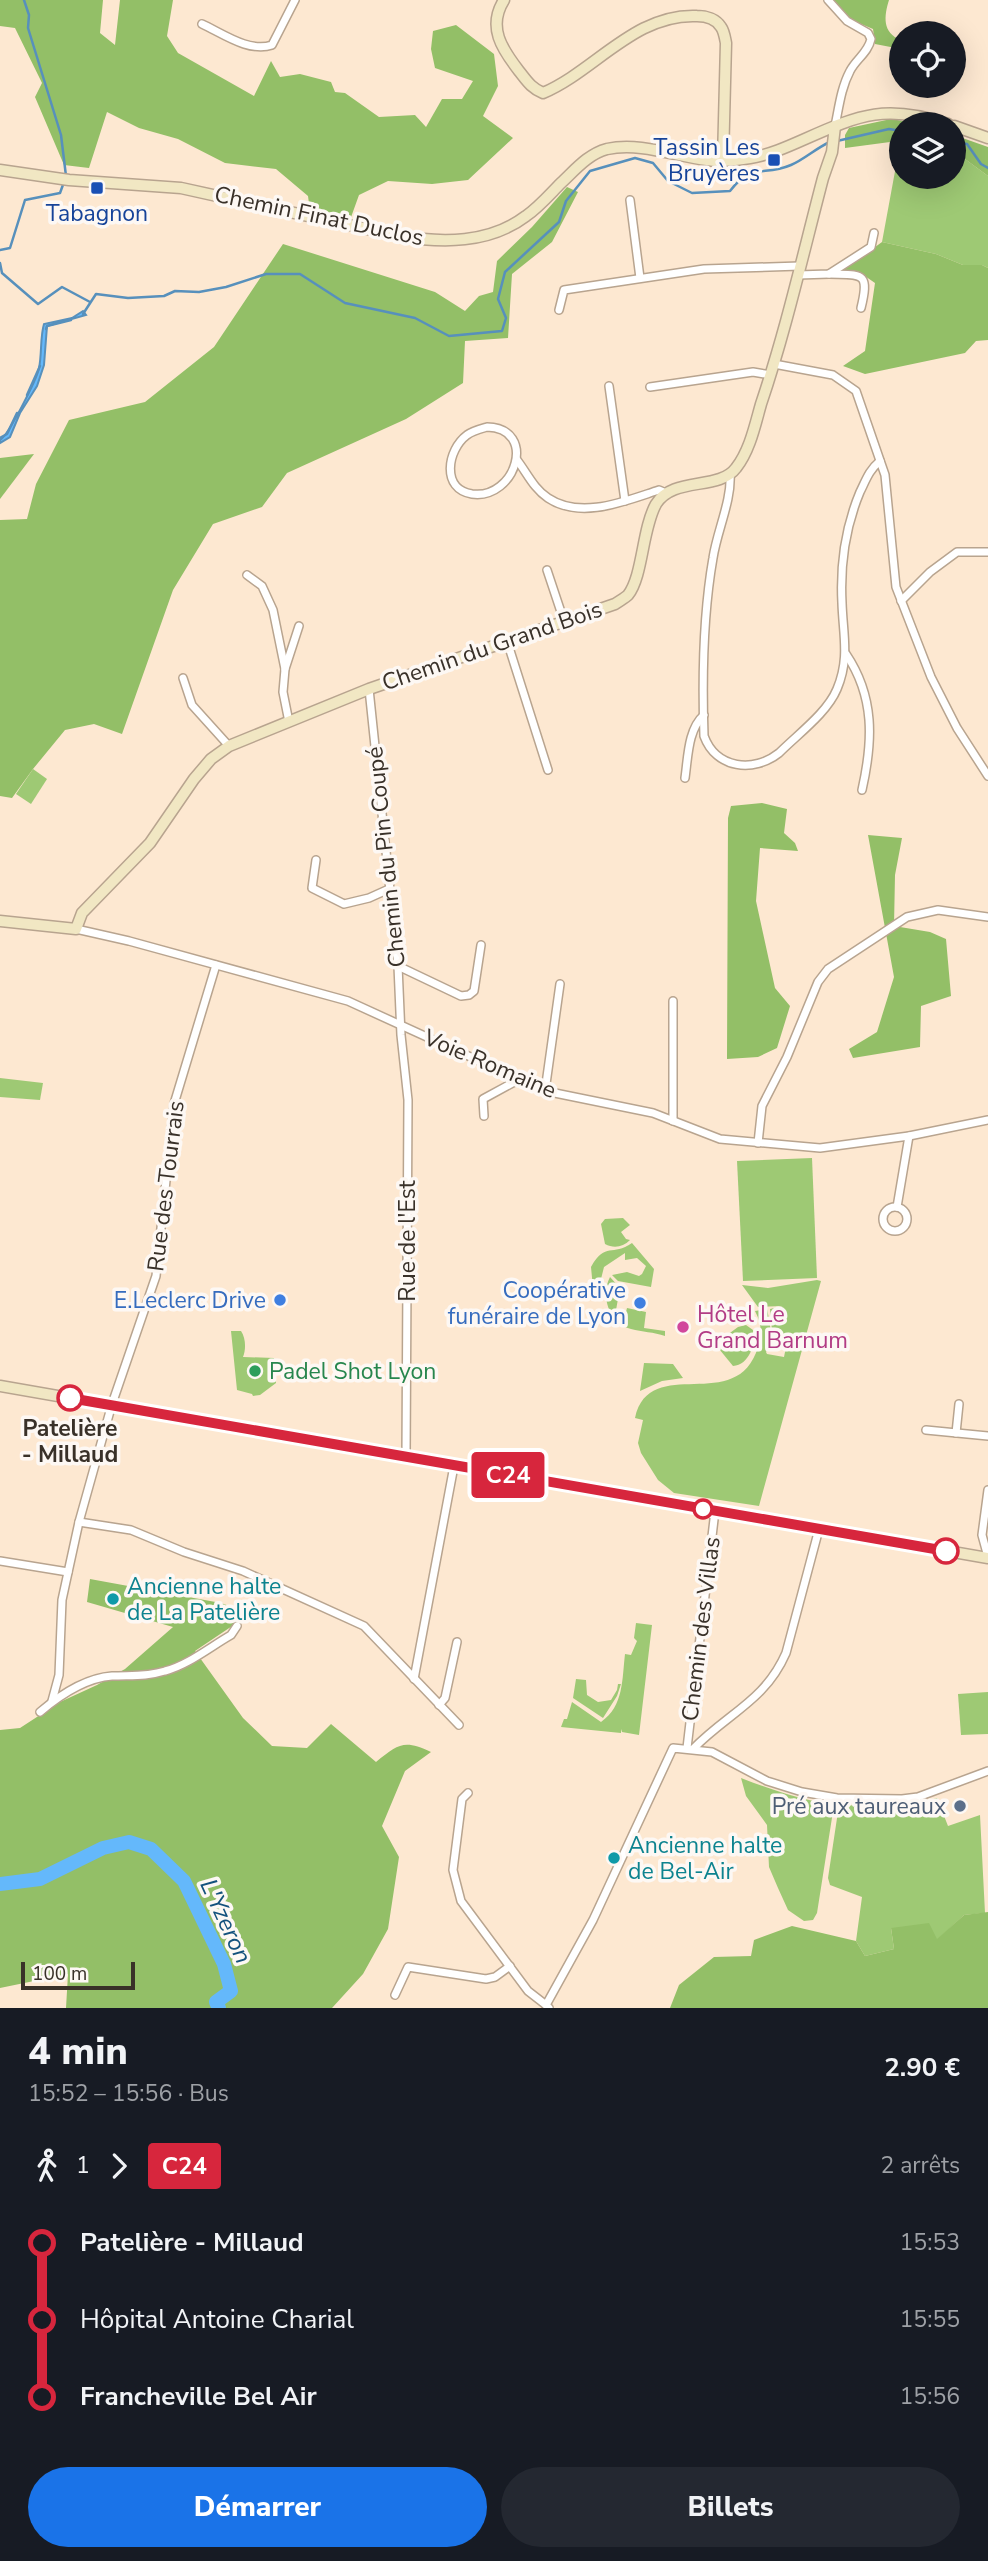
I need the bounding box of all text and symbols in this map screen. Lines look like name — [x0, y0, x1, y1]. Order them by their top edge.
map controls — [889, 21, 966, 189]
button: locate — [889, 21, 966, 98]
button: layers — [889, 112, 966, 189]
place label: Tassin Les Bruyères — [654, 132, 760, 189]
marker: Tassin Les Bruyères — [766, 152, 782, 168]
street label: Chemin Finat Duclos — [212, 179, 426, 253]
marker: Tabagnon — [89, 180, 105, 196]
place label: Tabagnon — [46, 198, 148, 229]
street label: Chemin du Grand Bois — [378, 594, 606, 698]
street label: Chemin du Pin Coupé — [359, 745, 413, 969]
street label: Voie Romaine — [418, 1022, 561, 1106]
street label: Rue des Tourrais — [140, 1099, 192, 1273]
street label: Rue de l'Est — [392, 1179, 423, 1302]
place label: Coopérative funéraire de Lyon — [448, 1275, 626, 1332]
place label: E.Leclerc Drive — [114, 1285, 266, 1316]
marker: E.Leclerc Drive — [272, 1292, 288, 1308]
marker: Coopérative funéraire de Lyon — [632, 1295, 648, 1311]
place label: Hôtel Le Grand Barnum — [697, 1299, 848, 1356]
marker: Hôtel Le Grand Barnum — [675, 1319, 691, 1335]
place label: Padel Shot Lyon — [269, 1356, 436, 1387]
marker: Padel Shot Lyon — [247, 1363, 263, 1379]
marker: Patelière - Millaud — [57, 1385, 83, 1411]
place label: Patelière - Millaud — [22, 1413, 118, 1470]
line badge: C24 — [468, 1452, 548, 1498]
text: C24 — [485, 1459, 531, 1491]
unlabelled marker — [693, 1499, 713, 1519]
street label: Chemin des Villas — [674, 1535, 728, 1723]
unlabelled marker — [933, 1538, 959, 1564]
place label: Ancienne halte de La Patelière — [127, 1571, 281, 1628]
marker: Ancienne halte de La Patelière — [105, 1591, 121, 1607]
place label: Pré aux taureaux — [772, 1791, 946, 1822]
marker: Pré aux taureaux — [952, 1798, 968, 1814]
place label: Ancienne halte de Bel-Air — [628, 1830, 782, 1887]
marker: Ancienne halte de Bel-Air — [606, 1850, 622, 1866]
water label: L'Yzeron — [193, 1874, 259, 1968]
scale bar — [21, 1959, 135, 1991]
text: 100 m — [32, 1961, 87, 1987]
text: 4 min — [28, 2026, 128, 2077]
text: 2.90 € — [884, 2050, 960, 2085]
text: 15:52 – 15:56 · Bus — [28, 2078, 229, 2109]
icon: walk — [28, 2147, 66, 2185]
icon: forward — [100, 2147, 138, 2185]
text: 1 — [76, 2150, 90, 2181]
text: C24 — [162, 2150, 207, 2182]
text: 2 arrêts — [880, 2150, 960, 2181]
text: Patelière - Millaud — [80, 2225, 304, 2260]
text: 15:53 — [900, 2227, 960, 2258]
text: Hôpital Antoine Charial — [80, 2302, 354, 2337]
text: 15:55 — [900, 2304, 960, 2335]
text: Francheville Bel Air — [80, 2379, 317, 2414]
text: 15:56 — [900, 2381, 960, 2412]
button: Démarrer — [28, 2467, 487, 2547]
button: Billets — [501, 2467, 960, 2547]

